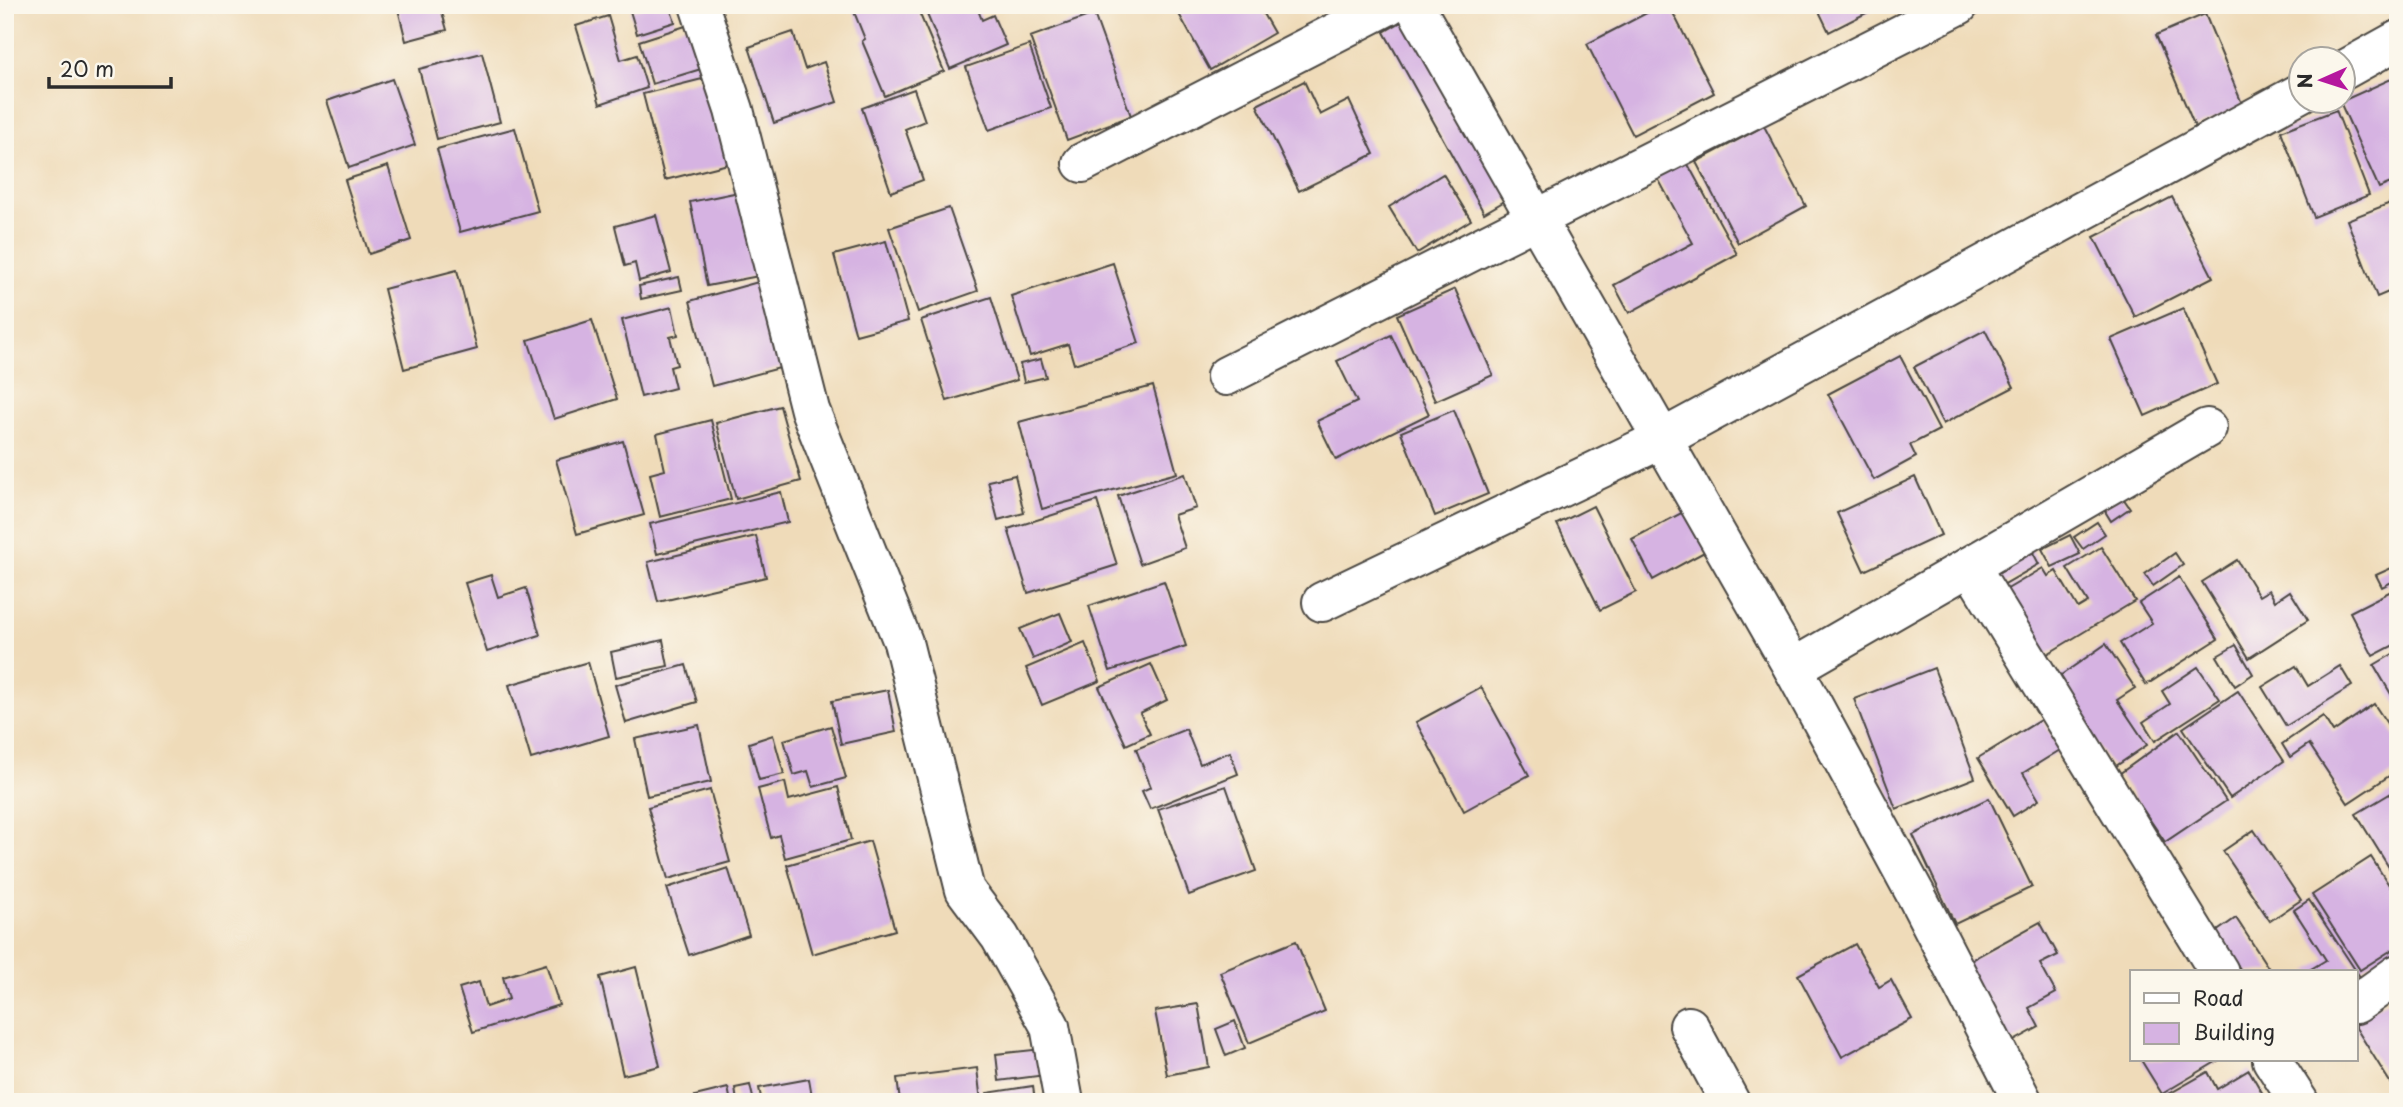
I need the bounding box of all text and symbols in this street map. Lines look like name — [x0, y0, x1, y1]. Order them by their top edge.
scale bar — [49, 46, 172, 90]
north arrow — [2288, 46, 2358, 116]
text: 20 m — [60, 52, 114, 84]
text: N — [2290, 73, 2318, 89]
legend — [2130, 970, 2358, 1062]
text: Road — [2193, 981, 2244, 1013]
text: Building — [2193, 1015, 2275, 1047]

